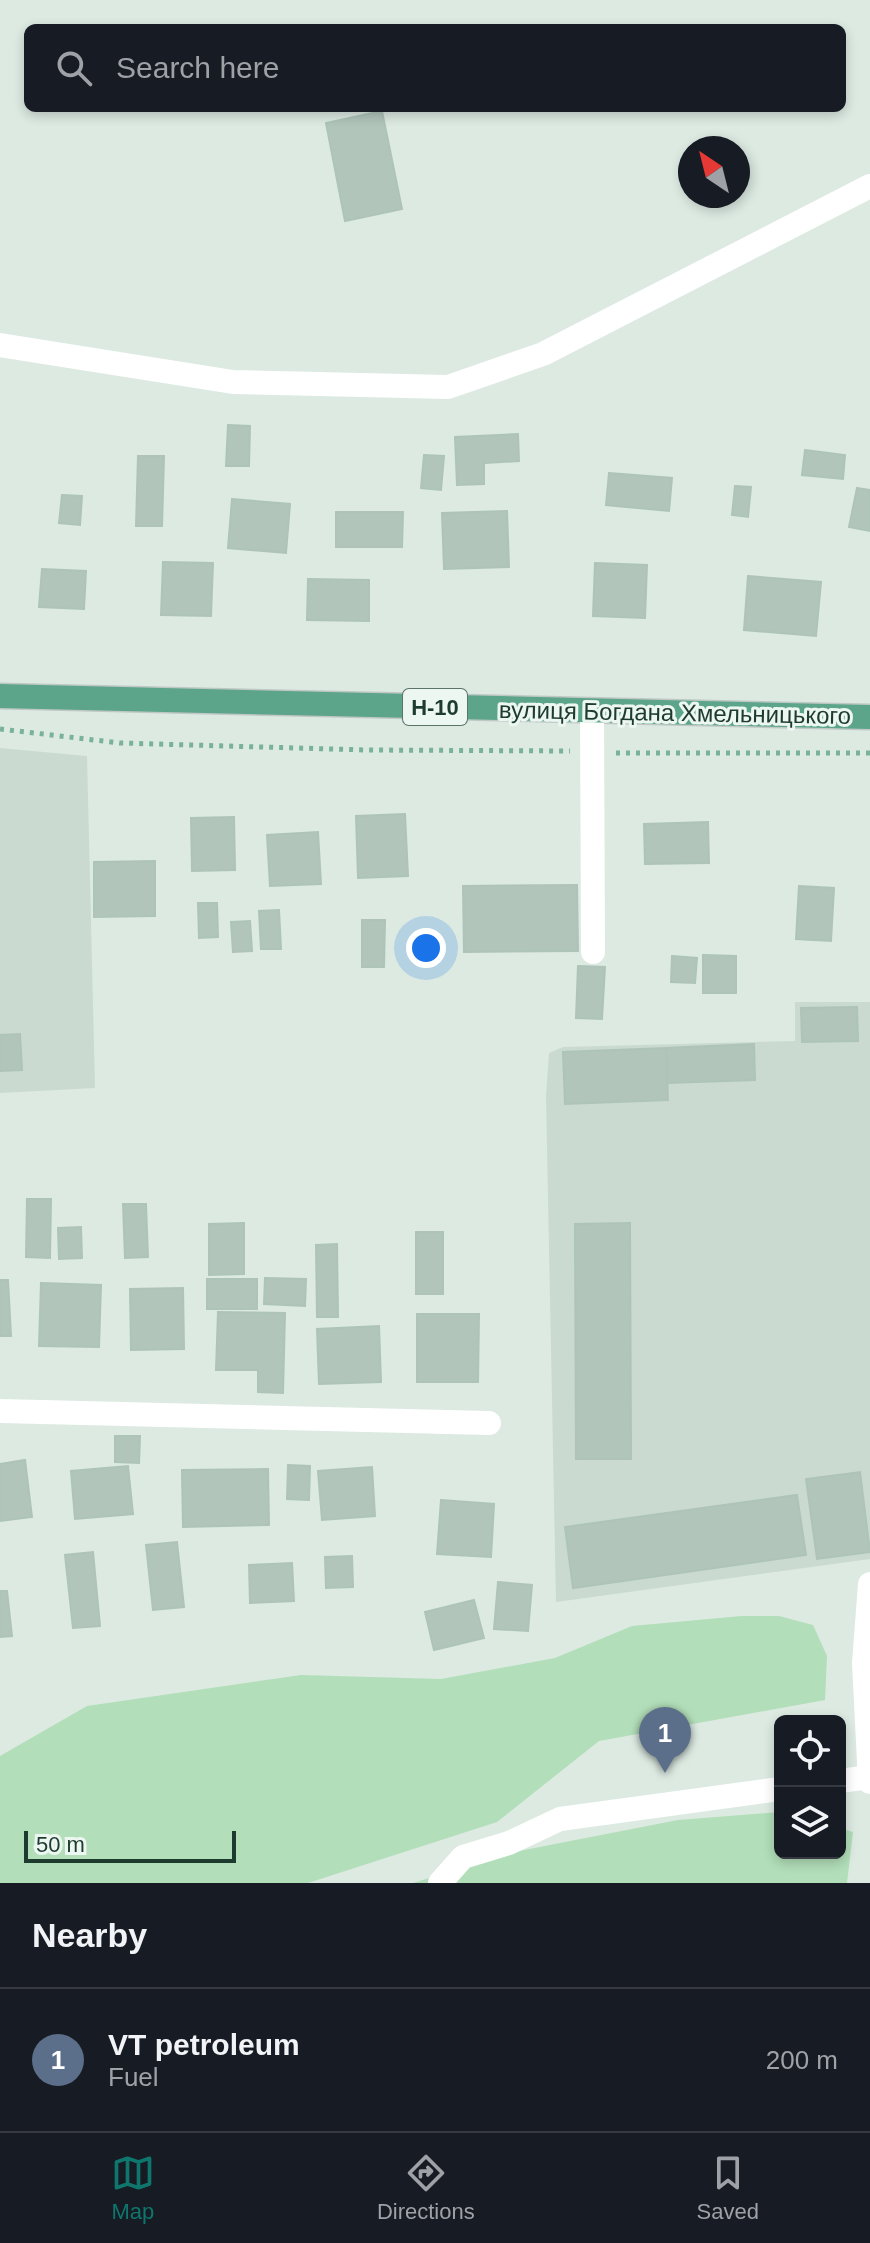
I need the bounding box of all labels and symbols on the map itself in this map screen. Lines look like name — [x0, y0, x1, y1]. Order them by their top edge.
north arrow — [678, 136, 750, 208]
road number: Н-10 — [403, 689, 467, 725]
street label: вулиця Богдана Хмельницького — [499, 696, 851, 729]
your location — [406, 928, 446, 968]
pin: 1 — [639, 1707, 691, 1773]
scale bar — [24, 1827, 236, 1863]

